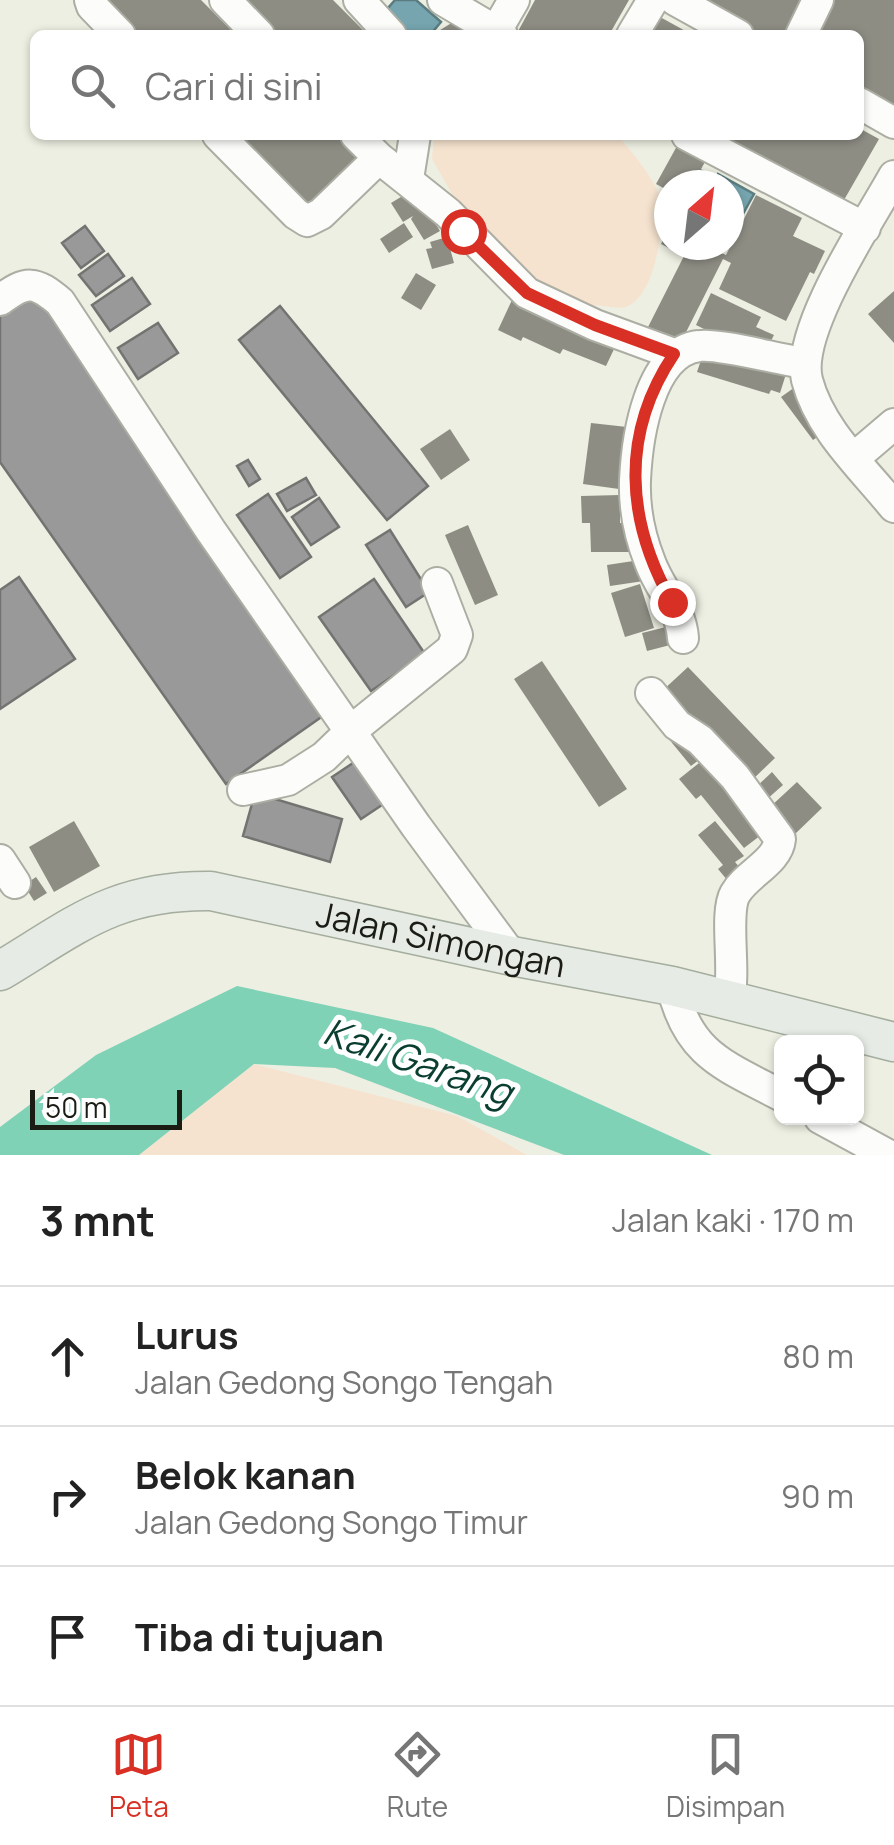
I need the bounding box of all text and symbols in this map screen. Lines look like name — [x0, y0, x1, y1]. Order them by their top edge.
search box — [30, 30, 864, 140]
icon: search — [65, 58, 120, 113]
text: Cari di sini — [145, 59, 323, 111]
north arrow — [654, 170, 744, 260]
route start — [441, 209, 487, 255]
route end — [650, 580, 696, 626]
street label: Jalan Simongan — [312, 889, 569, 988]
water label: Kali Garang — [318, 1004, 522, 1117]
map controls — [774, 1035, 864, 1125]
button: locate — [774, 1035, 864, 1125]
scale bar — [30, 1085, 182, 1130]
text: 50 m — [45, 1088, 108, 1126]
text: 3 mnt — [40, 1191, 155, 1249]
text: Jalan kaki · 170 m — [612, 1198, 854, 1242]
text: Lurus — [135, 1308, 239, 1360]
icon: ahead — [40, 1329, 95, 1384]
text: 80 m — [782, 1334, 854, 1378]
text: Jalan Gedong Songo Tengah — [135, 1360, 553, 1404]
text: Belok kanan — [135, 1448, 356, 1500]
icon: right — [40, 1469, 95, 1524]
text: 90 m — [781, 1474, 854, 1518]
text: Jalan Gedong Songo Timur — [135, 1500, 528, 1544]
icon: arrive — [40, 1609, 95, 1664]
text: Tiba di tujuan — [135, 1610, 384, 1662]
tab: Peta — [109, 1727, 169, 1825]
tab: Rute — [387, 1727, 448, 1825]
tab: Disimpan — [666, 1727, 785, 1825]

